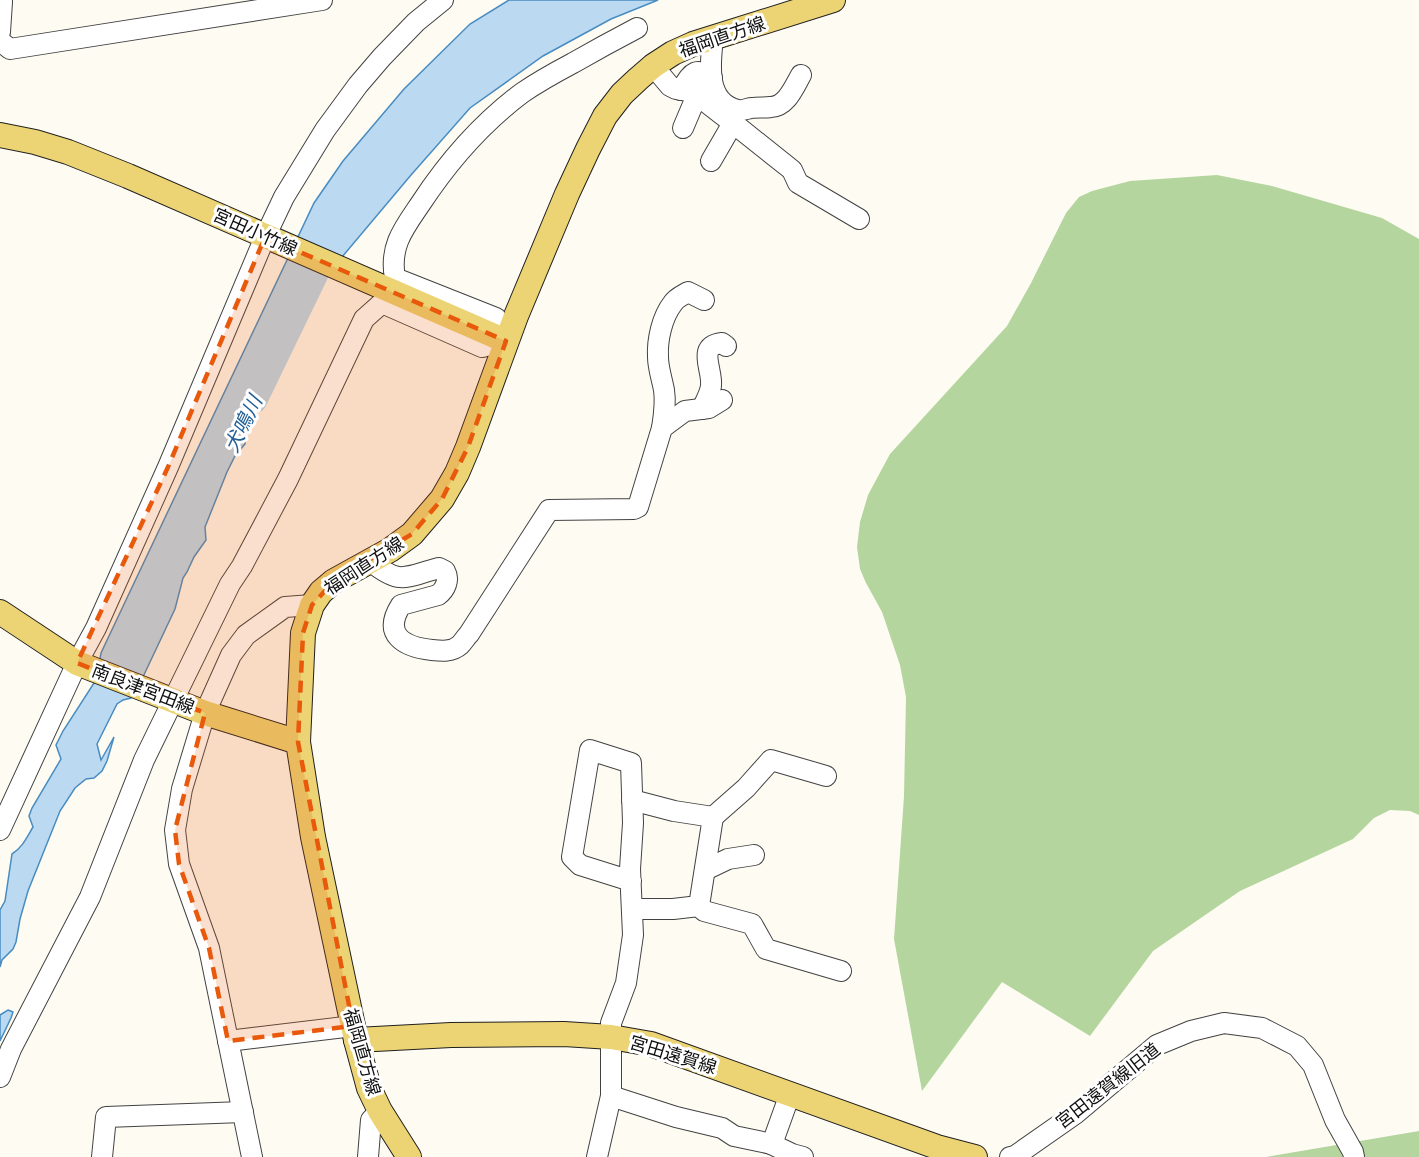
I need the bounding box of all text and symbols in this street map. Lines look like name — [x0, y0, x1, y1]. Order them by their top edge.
street label: 福岡直方線 — [676, 12, 768, 62]
street label: 宮田小竹線 — [209, 204, 301, 260]
water label: 犬鳴川 — [219, 390, 268, 456]
street label: 福岡直方線 — [320, 532, 408, 600]
street label: 南良津宮田線 — [89, 659, 197, 719]
street label: 福岡直方線 — [339, 1006, 385, 1098]
street label: 宮田遠賀線 — [627, 1031, 719, 1079]
street label: 宮田遠賀線旧道 — [1052, 1039, 1164, 1133]

